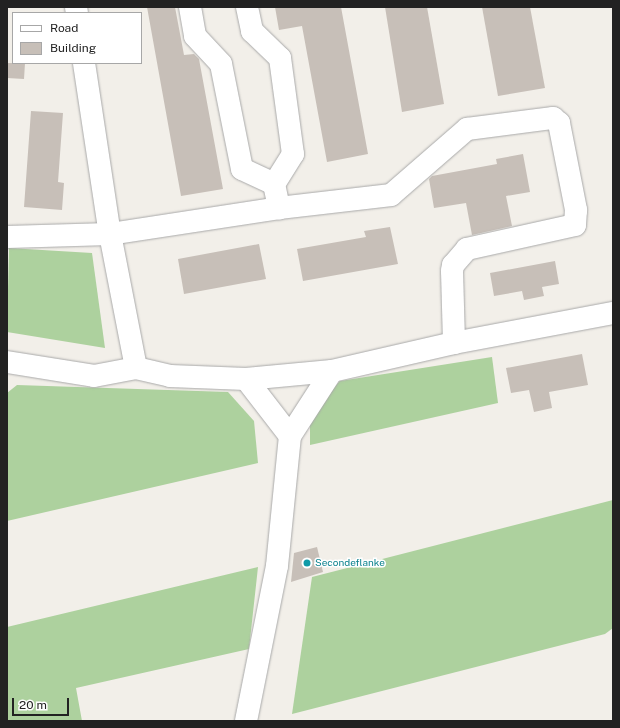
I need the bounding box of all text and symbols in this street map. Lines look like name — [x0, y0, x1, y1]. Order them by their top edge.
legend — [12, 12, 142, 64]
text: Road — [50, 21, 78, 35]
text: Building — [50, 41, 96, 55]
place label: Secondeflanke — [315, 557, 385, 569]
marker: Secondeflanke — [302, 558, 312, 568]
scale bar — [14, 690, 71, 716]
text: 20 m — [19, 698, 47, 712]

